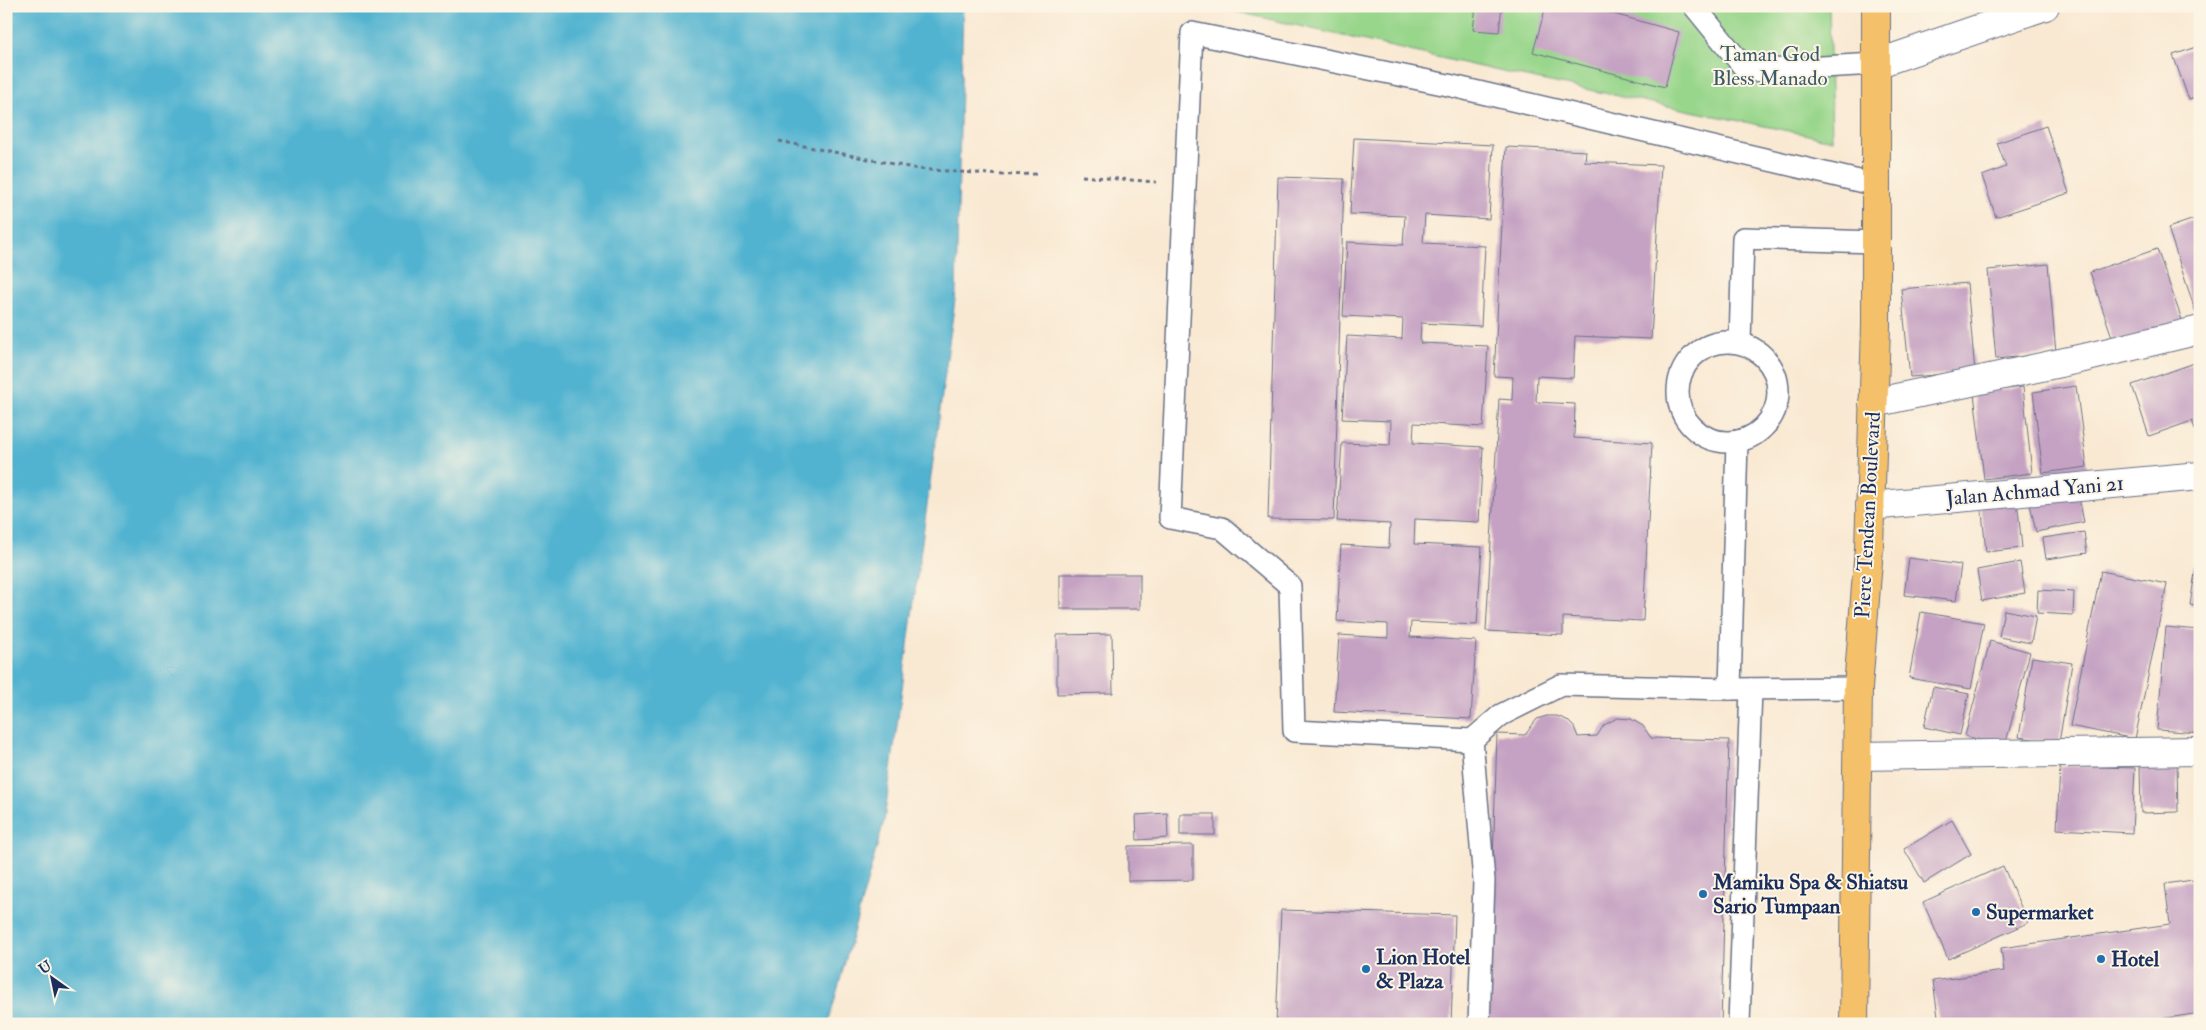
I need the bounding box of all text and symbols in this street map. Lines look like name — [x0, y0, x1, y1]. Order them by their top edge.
park label: Taman God Bless Manado — [1712, 41, 1828, 92]
street label: Piere Tendean Boulevard — [1849, 410, 1887, 619]
street label: Jalan Achmad Yani 21 — [1944, 470, 2125, 512]
place label: Mamiku Spa & Shiatsu Sario Tumpaan — [1712, 869, 1908, 920]
marker: Mamiku Spa & Shiatsu Sario Tumpaan — [1697, 888, 1709, 900]
place label: Supermarket — [1986, 899, 2094, 926]
marker: Supermarket — [1970, 906, 1982, 918]
place label: Lion Hotel & Plaza — [1376, 944, 1471, 995]
place label: Hotel — [2111, 946, 2160, 973]
north arrow — [28, 952, 78, 1002]
marker: Hotel — [2095, 953, 2107, 965]
text: U — [36, 957, 55, 978]
marker: Lion Hotel & Plaza — [1360, 963, 1372, 975]

